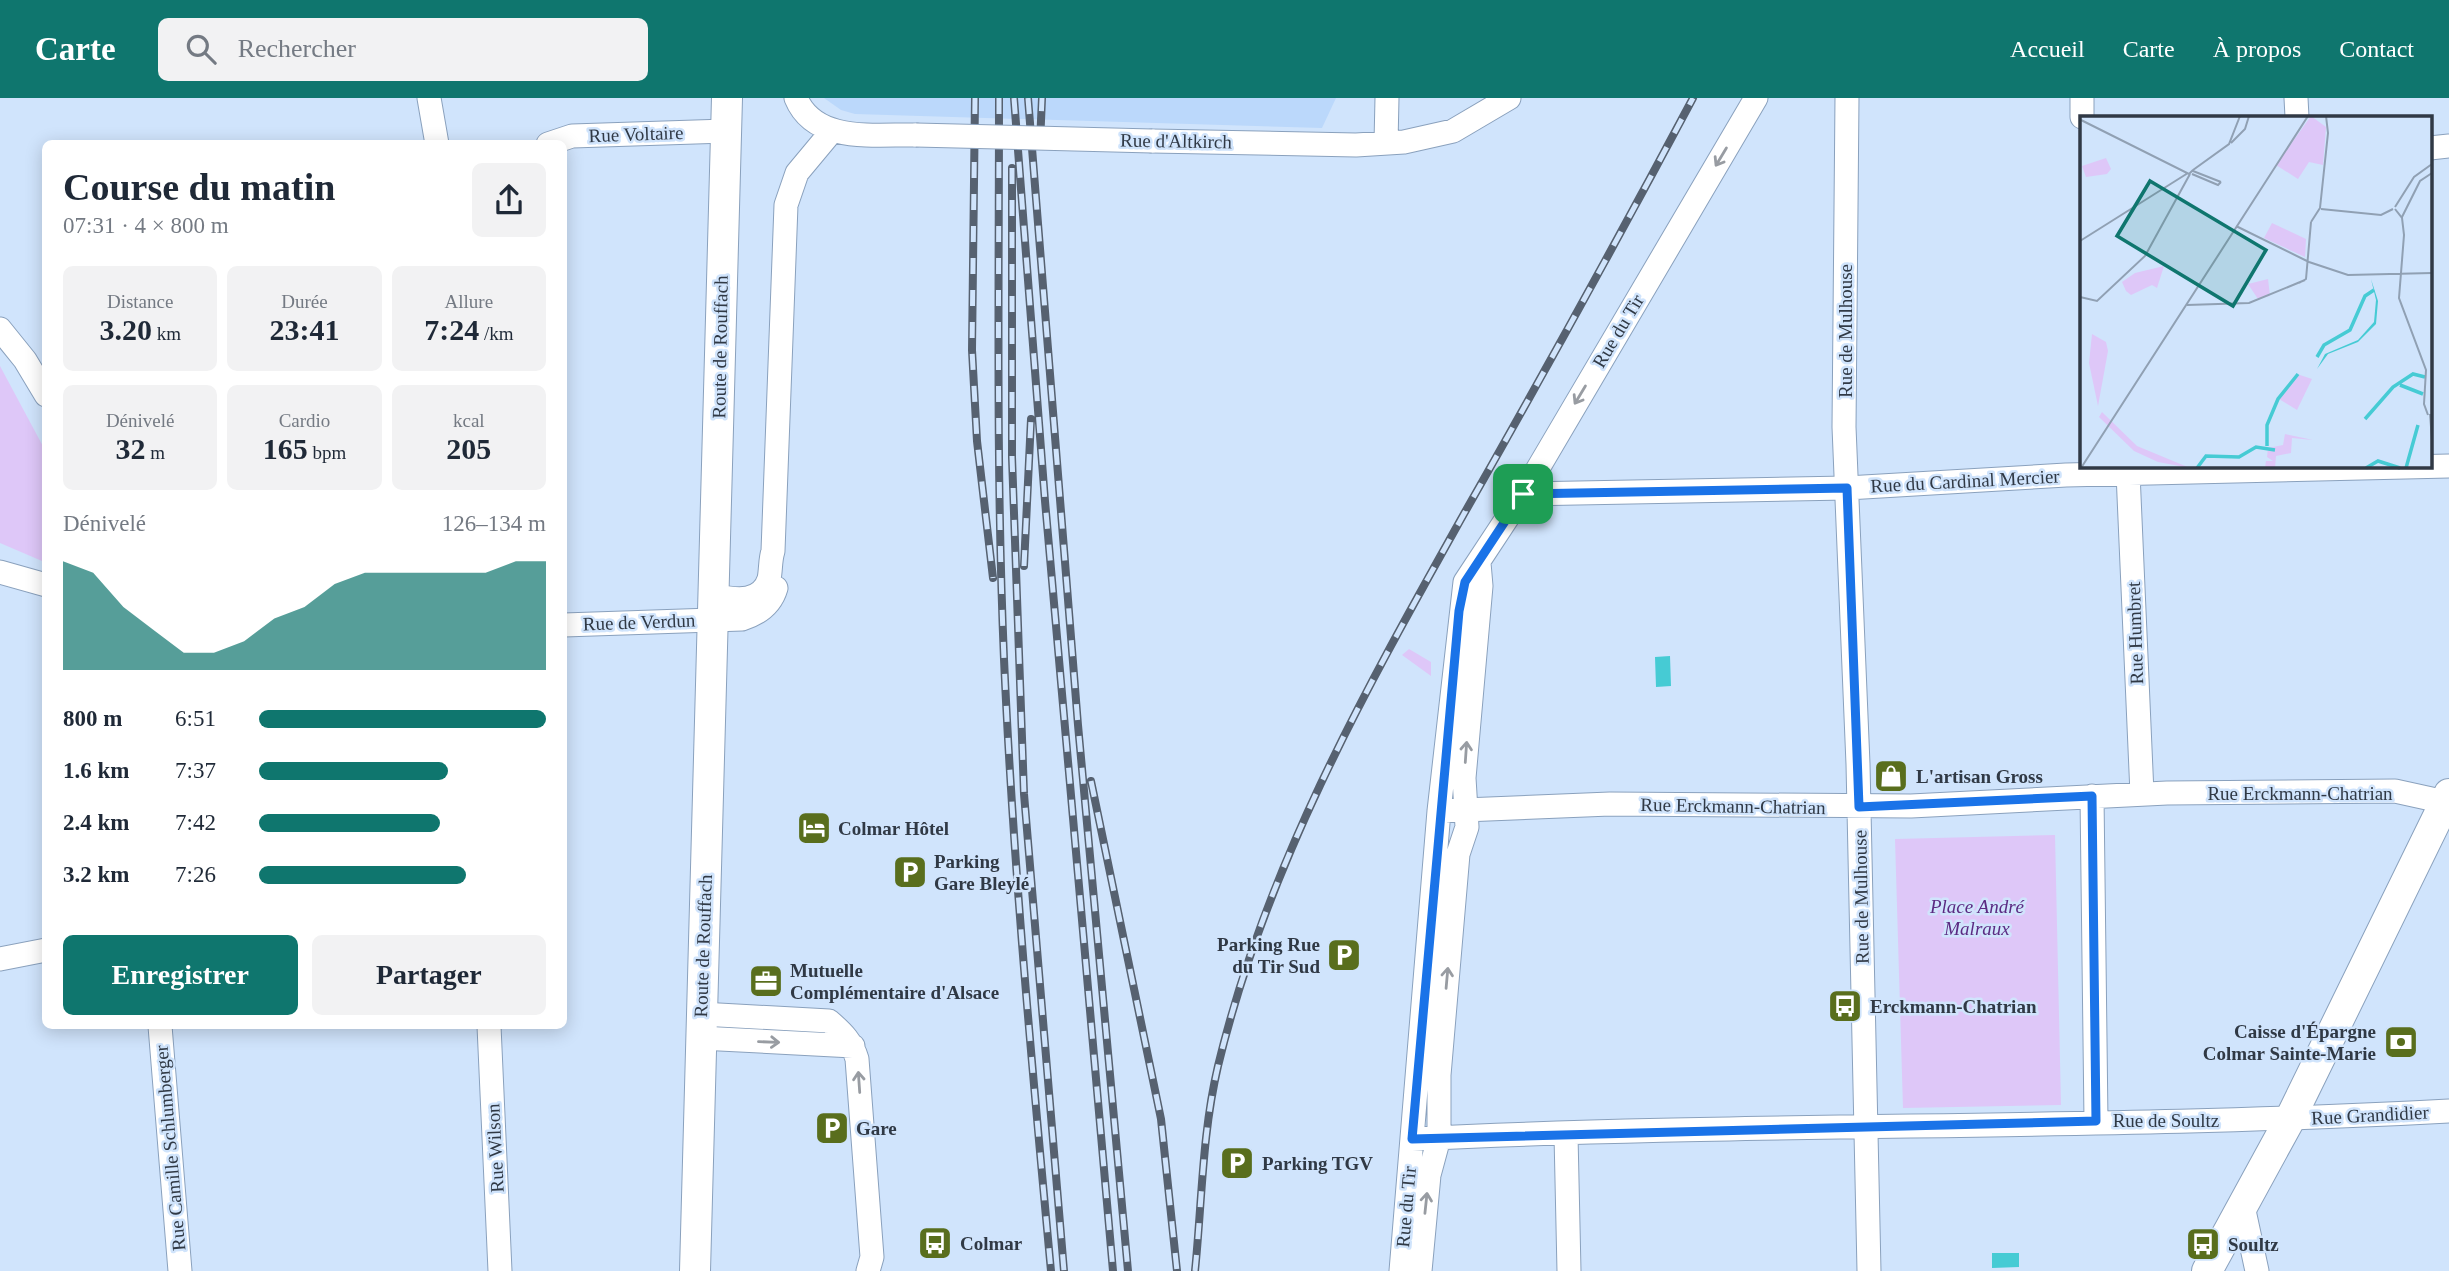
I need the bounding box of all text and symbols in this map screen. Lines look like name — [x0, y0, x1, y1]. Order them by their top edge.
search box — [158, 18, 648, 81]
icon: search — [182, 30, 220, 68]
text: Carte — [35, 31, 116, 67]
text: Rechercher — [238, 34, 356, 63]
text: Accueil — [2010, 36, 2085, 62]
text: Carte — [2123, 36, 2175, 62]
text: À propos — [2213, 36, 2301, 62]
text: Contact — [2339, 36, 2414, 62]
inset map — [2080, 116, 2432, 467]
street label: Rue Voltaire — [588, 122, 684, 146]
street label: Rue d'Altkirch — [1120, 130, 1232, 152]
one-way arrow — [1714, 146, 1728, 166]
button: share — [472, 163, 546, 237]
text: Course du matin — [63, 166, 335, 208]
text: 07:31 · 4 × 800 m — [63, 213, 229, 238]
street label: Rue de Mulhouse — [1835, 264, 1856, 398]
street label: Route de Rouffach — [708, 275, 732, 419]
street label: Rue du Tir — [1588, 290, 1648, 371]
text: Distance — [107, 291, 173, 312]
text: Durée — [281, 291, 328, 312]
text: Allure — [445, 291, 493, 312]
text: 3.20 — [99, 313, 152, 346]
text: 23:41 — [269, 313, 339, 346]
text: 7:24 — [424, 313, 479, 346]
text: km — [152, 323, 181, 344]
text: /km — [479, 323, 513, 344]
one-way arrow — [1573, 384, 1587, 404]
text: Dénivelé — [106, 410, 174, 431]
text: Cardio — [279, 410, 330, 431]
text: kcal — [453, 410, 485, 431]
text: 32 — [115, 432, 145, 465]
text: 165 — [263, 432, 308, 465]
text: 205 — [446, 432, 491, 465]
text: m — [145, 442, 165, 463]
text: bpm — [308, 442, 346, 463]
pin — [1493, 464, 1553, 524]
street label: Rue du Cardinal Mercier — [1870, 466, 2061, 496]
icon: arrive — [1504, 475, 1542, 513]
text: Dénivelé — [63, 511, 146, 536]
text: 126–134 m — [442, 511, 546, 536]
street label: Rue Humbret — [2123, 581, 2147, 685]
street label: Rue de Verdun — [582, 610, 696, 634]
text: 800 m — [63, 706, 122, 731]
text: 6:51 — [175, 706, 216, 731]
one-way arrow — [1460, 742, 1473, 764]
shop icon: L'artisan Gross — [1872, 757, 1910, 795]
text: 1.6 km — [63, 758, 129, 783]
text: 7:37 — [175, 758, 216, 783]
place label: L'artisan Gross — [1916, 766, 2043, 787]
street label: Rue Erckmann-Chatrian — [2207, 783, 2393, 804]
street label: Rue Erckmann-Chatrian — [1640, 794, 1826, 818]
hotel icon: Colmar Hôtel — [795, 809, 833, 847]
text: 2.4 km — [63, 810, 129, 835]
text: 7:42 — [175, 810, 216, 835]
place label: Colmar Hôtel — [838, 818, 949, 839]
street label: Rue de Mulhouse — [1849, 830, 1873, 964]
place label: Parking Gare Bleylé — [934, 851, 1029, 894]
parking icon: Parking Gare Bleylé — [891, 853, 929, 891]
text: 3.2 km — [63, 862, 129, 887]
text: 7:26 — [175, 862, 216, 887]
street label: Route de Rouffach — [690, 874, 716, 1018]
park label: Place André Malraux — [1929, 896, 2026, 939]
place label: Parking Rue du Tir Sud — [1217, 934, 1320, 977]
button: Enregistrer — [63, 935, 298, 1015]
button: Partager — [312, 935, 546, 1015]
parking icon: Parking Rue du Tir Sud — [1325, 936, 1363, 974]
place label: Mutuelle Complémentaire d'Alsace — [790, 960, 999, 1003]
office icon: Mutuelle Complémentaire d'Alsace — [747, 962, 785, 1000]
one-way arrow — [1441, 967, 1454, 989]
bus stop icon: Erckmann-Chatrian — [1826, 987, 1864, 1025]
place label: Erckmann-Chatrian — [1870, 996, 2037, 1017]
place label: Caisse d'Épargne Colmar Sainte-Marie — [2203, 1021, 2376, 1064]
bank icon: Caisse d'Épargne Colmar Sainte-Marie — [2382, 1023, 2420, 1061]
one-way arrow — [757, 1036, 780, 1049]
street label: Rue Camille Schlumberger — [150, 1044, 189, 1252]
one-way arrow — [852, 1070, 865, 1093]
street label: Rue Grandidier — [2311, 1101, 2430, 1129]
street label: Rue Wilson — [482, 1102, 508, 1193]
parking icon: Gare — [813, 1109, 851, 1147]
street label: Rue de Soultz — [2113, 1110, 2219, 1131]
place label: Gare — [856, 1118, 897, 1139]
parking icon: Parking TGV — [1218, 1144, 1256, 1182]
place label: Parking TGV — [1262, 1153, 1373, 1174]
street label: Rue du Tir — [1392, 1165, 1420, 1248]
one-way arrow — [1420, 1192, 1433, 1215]
bus stop icon: Colmar — [916, 1224, 954, 1262]
bus stop icon: Soultz — [2184, 1225, 2222, 1263]
place label: Colmar — [960, 1233, 1023, 1254]
place label: Soultz — [2228, 1234, 2279, 1255]

